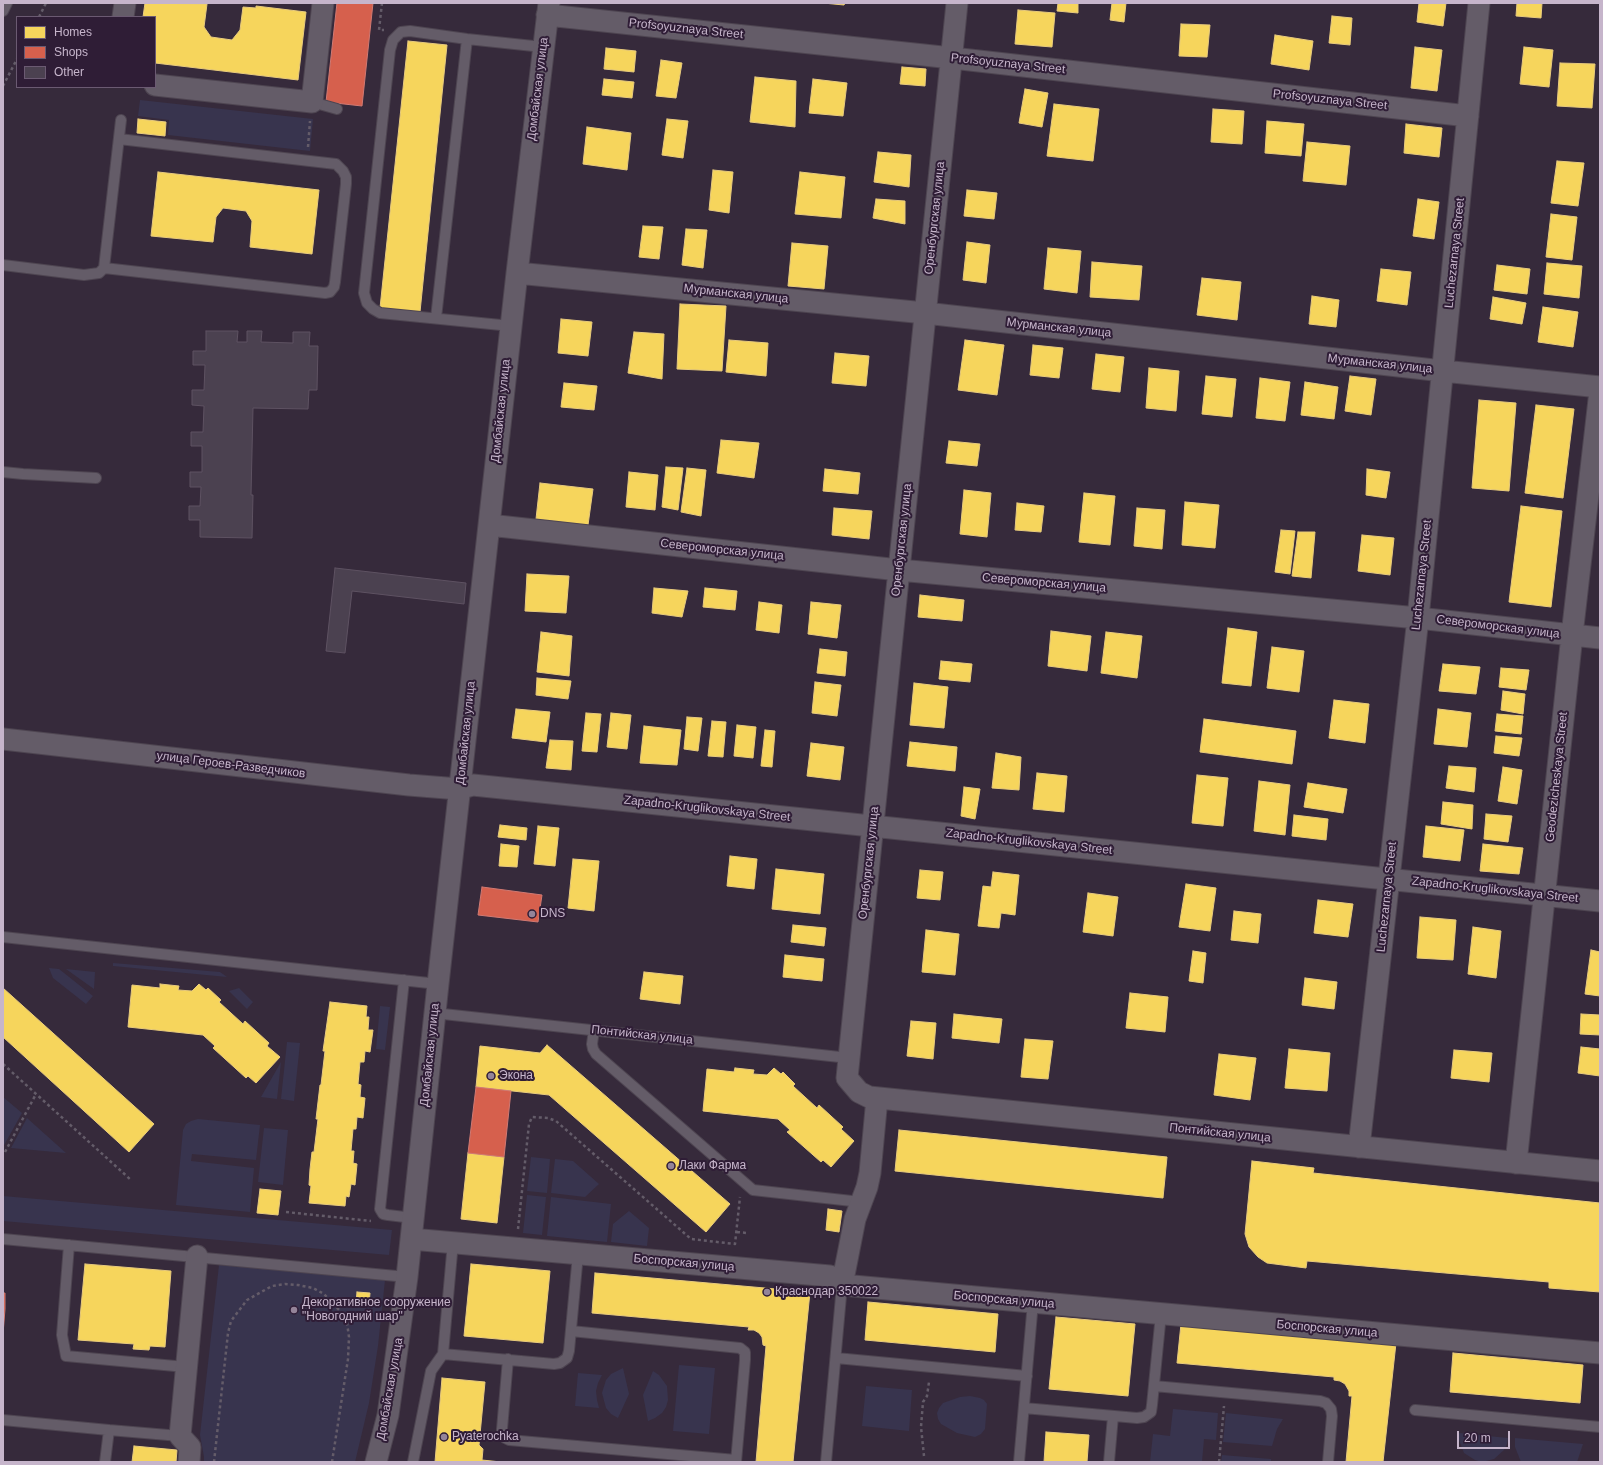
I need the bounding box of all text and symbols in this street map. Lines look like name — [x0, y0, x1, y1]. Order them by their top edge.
legend — [16, 16, 156, 88]
street label: Profsoyuznaya Street — [628, 16, 744, 42]
text: Homes — [54, 25, 92, 39]
street label: Домбайская улица — [525, 36, 551, 142]
text: Shops — [54, 45, 88, 59]
street label: Profsoyuznaya Street — [950, 51, 1066, 77]
text: Other — [54, 65, 84, 79]
street label: Profsoyuznaya Street — [1272, 87, 1388, 113]
street label: Оренбургская улица — [922, 161, 948, 275]
street label: Luchezarnaya Street — [1442, 197, 1468, 309]
street label: Мурманская улица — [683, 281, 789, 307]
street label: Мурманская улица — [1006, 315, 1112, 341]
street label: Мурманская улица — [1327, 351, 1433, 377]
street label: Домбайская улица — [488, 359, 514, 463]
street label: Оренбургская улица — [889, 483, 915, 597]
street label: Luchezarnaya Street — [1409, 519, 1435, 631]
street label: Североморская улица — [659, 536, 785, 564]
street label: Североморская улица — [982, 570, 1106, 596]
street label: Североморская улица — [1435, 612, 1561, 642]
street label: Домбайская улица — [453, 681, 479, 785]
street label: Geodezicheskaya Street — [1543, 711, 1571, 843]
street label: улица Героев-Разведчиков — [156, 749, 306, 781]
street label: Zapadno-Kruglikovskaya Street — [623, 793, 791, 825]
street label: Оренбургская улица — [856, 806, 882, 920]
street label: Zapadno-Kruglikovskaya Street — [945, 826, 1113, 858]
street label: Luchezarnaya Street — [1374, 841, 1400, 953]
street label: Zapadno-Kruglikovskaya Street — [1411, 874, 1579, 906]
place label: DNS — [540, 907, 565, 921]
marker: DNS — [527, 909, 537, 919]
street label: Домбайская улица — [417, 1003, 443, 1107]
street label: Понтийская улица — [591, 1023, 693, 1047]
place label: Экона — [499, 1069, 533, 1083]
marker: Экона — [486, 1071, 496, 1081]
street label: Понтийская улица — [1169, 1121, 1271, 1145]
place label: Лаки Фарма — [679, 1159, 746, 1173]
marker: Лаки Фарма — [666, 1161, 676, 1171]
street label: Боспорская улица — [633, 1251, 735, 1275]
place label: Краснодар 350022 — [775, 1285, 878, 1299]
marker: Краснодар 350022 — [762, 1287, 772, 1297]
street label: Боспорская улица — [953, 1288, 1055, 1312]
place label: Декоративное сооружение "Новогодний шар" — [302, 1296, 451, 1324]
marker: Декоративное сооружение "Новогодний шар" — [289, 1305, 299, 1315]
street label: Боспорская улица — [1276, 1317, 1378, 1341]
street label: Домбайская улица — [374, 1337, 406, 1441]
scale bar — [1459, 1423, 1512, 1449]
place label: Pyaterochka — [452, 1430, 519, 1444]
text: 20 m — [1464, 1431, 1491, 1445]
marker: Pyaterochka — [439, 1432, 449, 1442]

